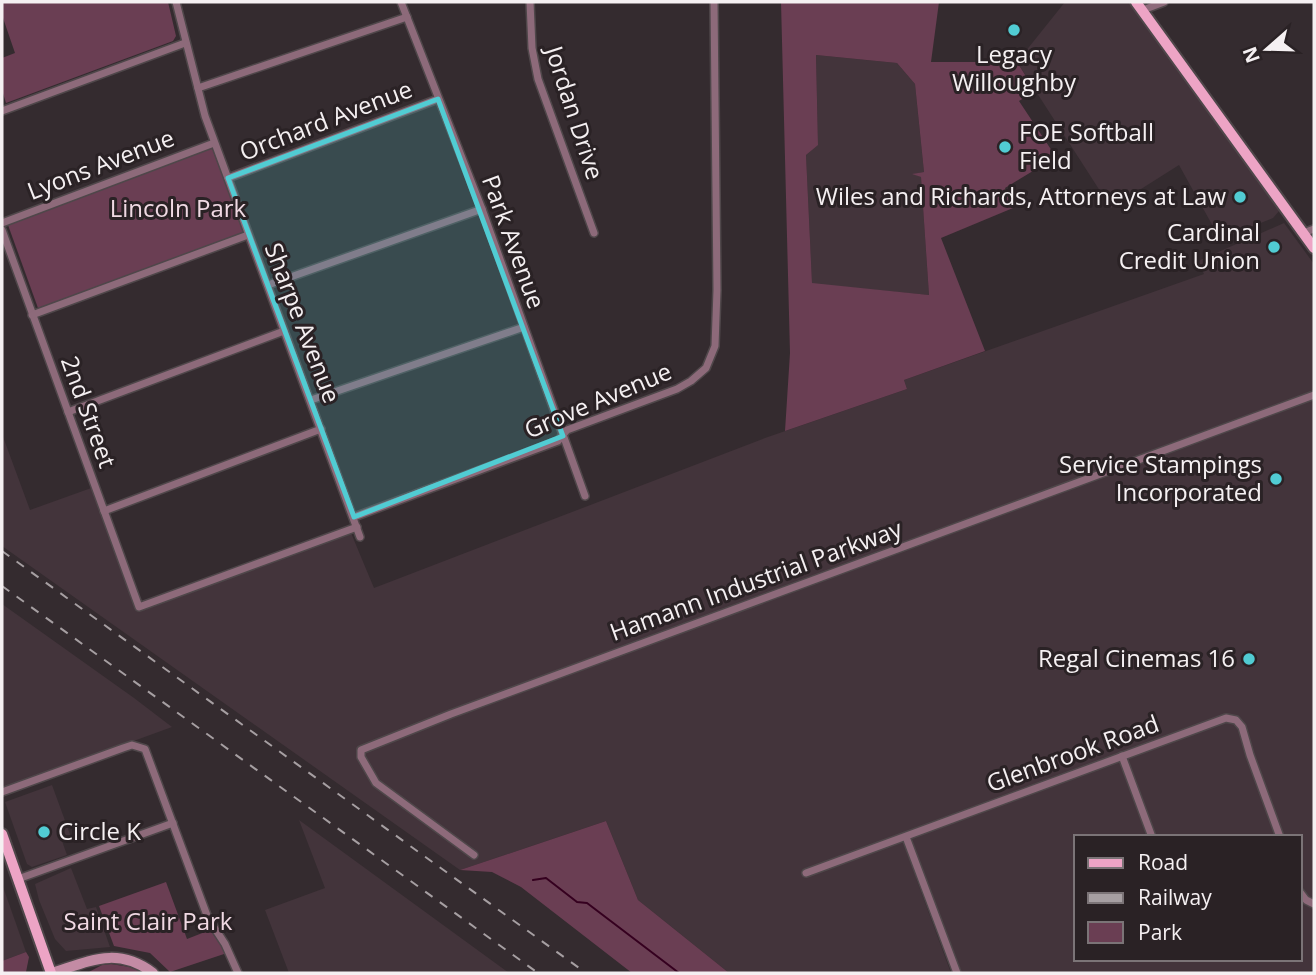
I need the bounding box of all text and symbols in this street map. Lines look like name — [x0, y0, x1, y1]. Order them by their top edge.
north arrow — [1232, 14, 1302, 84]
marker: Legacy Willoughby — [1006, 22, 1022, 38]
place label: Legacy Willoughby — [952, 37, 1077, 98]
street label: Jordan Drive — [538, 40, 613, 183]
text: N — [1236, 43, 1266, 67]
street label: Orchard Avenue — [234, 72, 416, 168]
place label: FOE Softball Field — [1019, 115, 1154, 176]
street label: Lyons Avenue — [22, 120, 179, 207]
marker: FOE Softball Field — [997, 139, 1013, 155]
street label: Park Avenue — [475, 170, 554, 313]
place label: Wiles and Richards, Attorneys at Law — [816, 179, 1226, 212]
marker: Wiles and Richards, Attorneys at Law — [1232, 189, 1248, 205]
park label: Lincoln Park — [110, 191, 247, 224]
place label: Cardinal Credit Union — [1119, 215, 1260, 276]
street label: Sharpe Avenue — [258, 238, 349, 407]
marker: Cardinal Credit Union — [1266, 239, 1282, 255]
street label: 2nd Street — [54, 351, 125, 472]
street label: Grove Avenue — [519, 354, 676, 445]
place label: Service Stampings Incorporated — [1059, 447, 1262, 508]
marker: Service Stampings Incorporated — [1268, 471, 1284, 487]
street label: Hamann Industrial Parkway — [605, 511, 907, 648]
place label: Regal Cinemas 16 — [1038, 641, 1235, 674]
marker: Regal Cinemas 16 — [1241, 651, 1257, 667]
street label: Glenbrook Road — [982, 706, 1163, 799]
place label: Circle K — [58, 814, 141, 847]
marker: Circle K — [36, 824, 52, 840]
legend — [1074, 835, 1302, 961]
text: Road — [1138, 848, 1188, 876]
text: Railway — [1138, 883, 1212, 911]
park label: Saint Clair Park — [64, 904, 233, 937]
text: Park — [1138, 918, 1182, 946]

